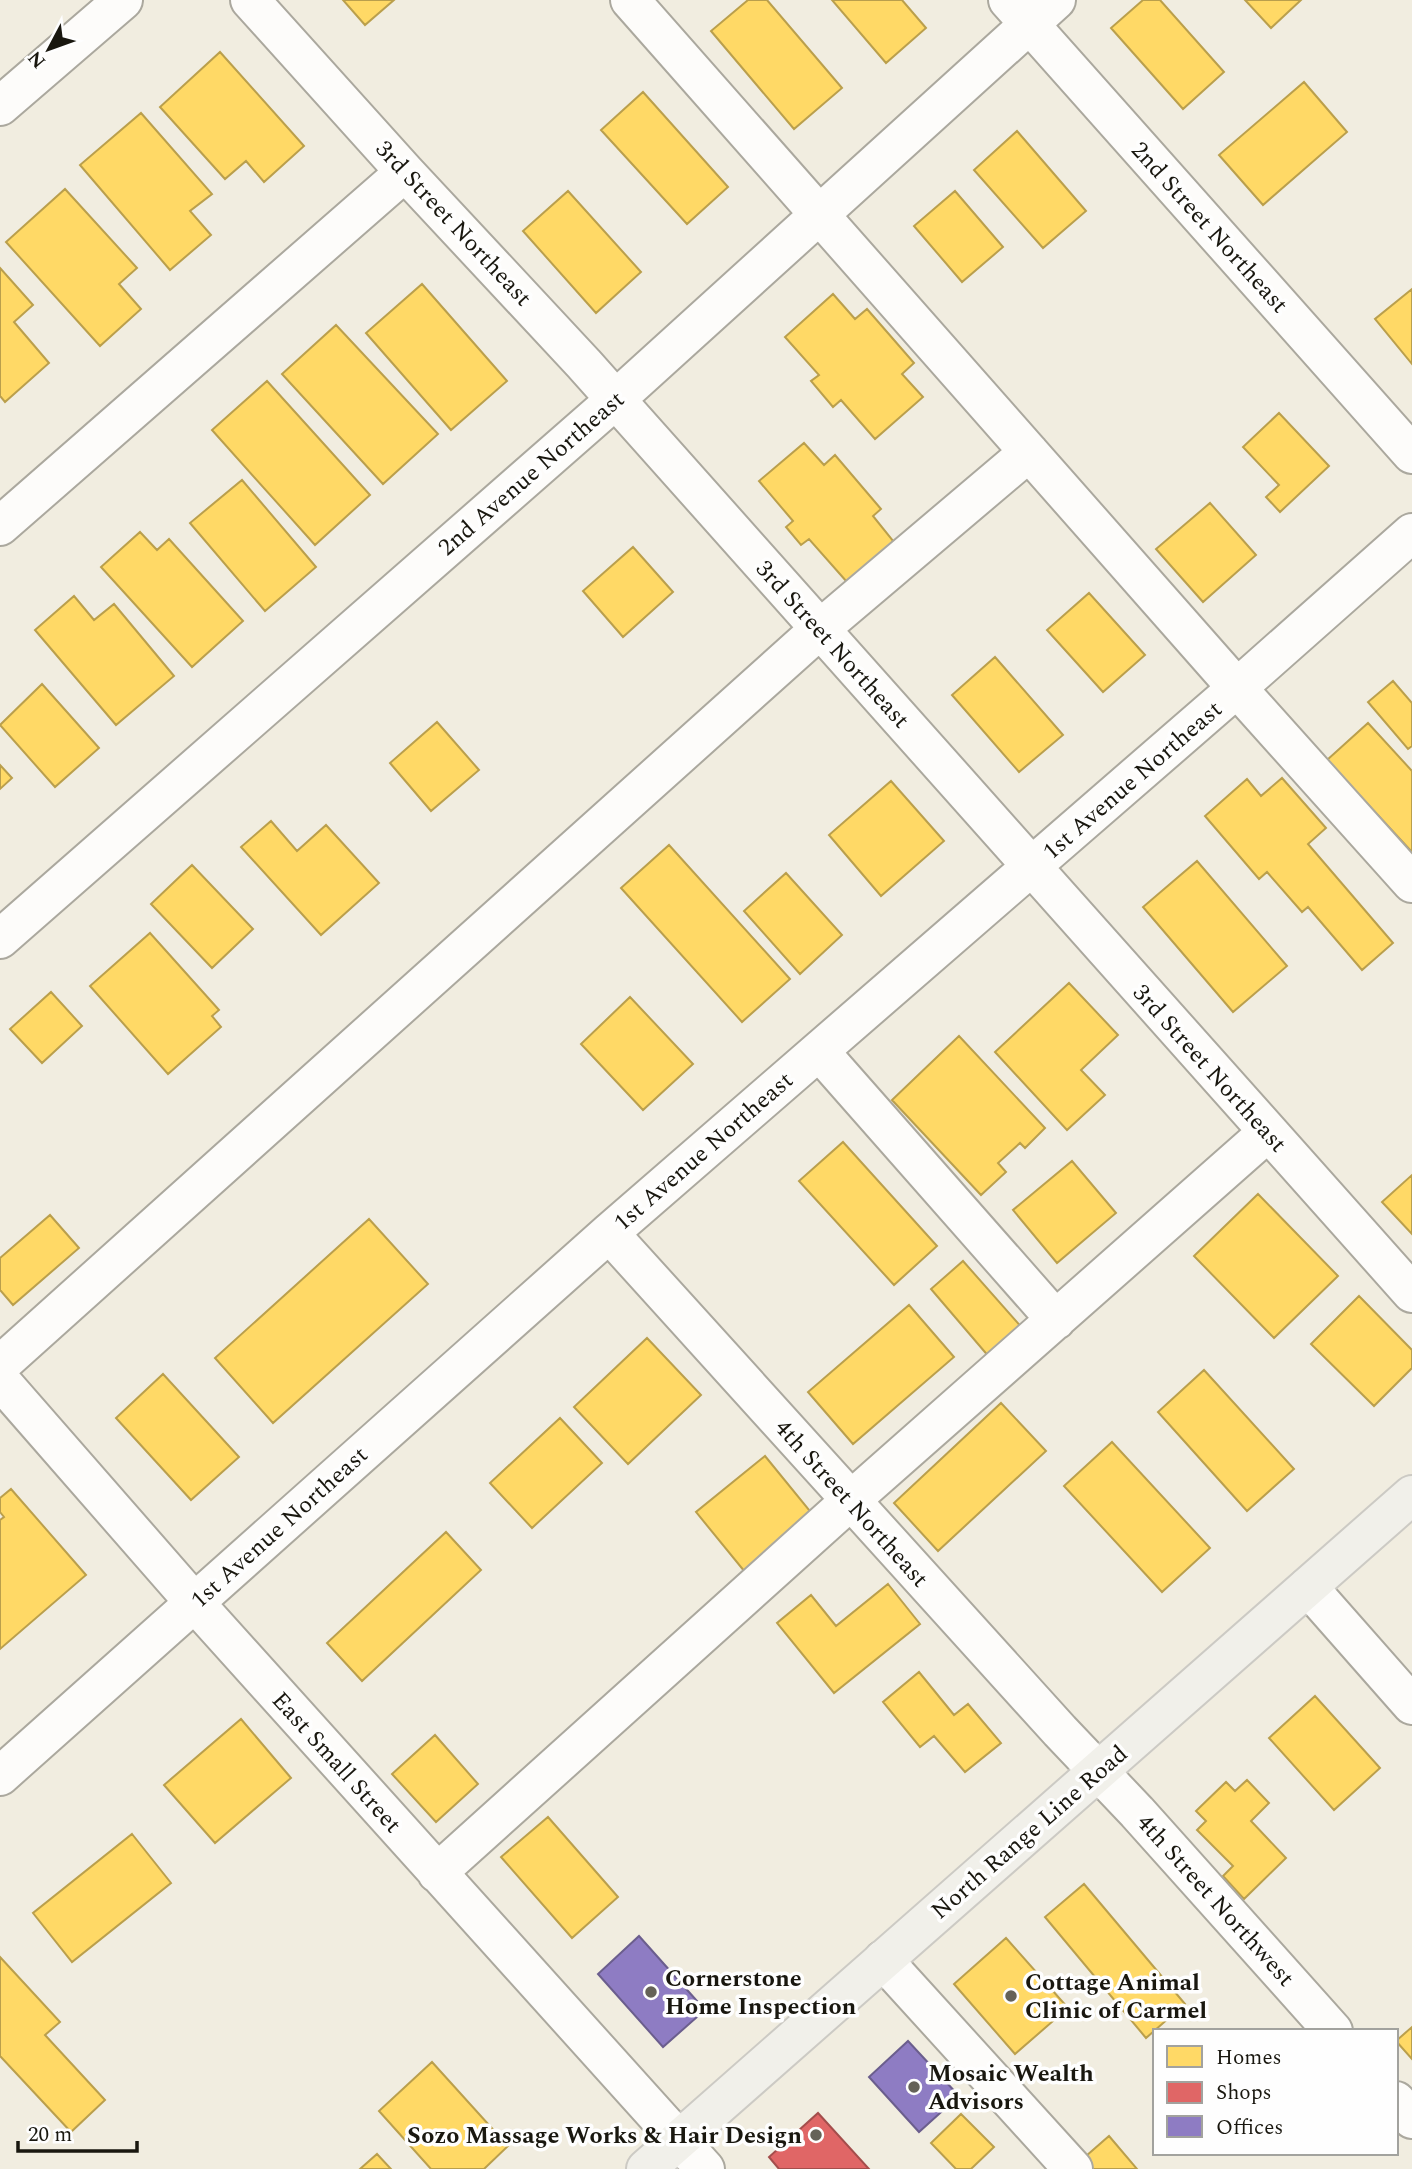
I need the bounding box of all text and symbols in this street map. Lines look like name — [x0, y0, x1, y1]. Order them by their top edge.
north arrow — [14, 14, 84, 84]
text: N — [21, 44, 53, 75]
street label: 3rd Street Northeast — [366, 132, 540, 315]
street label: 2nd Street Northeast — [1122, 134, 1296, 322]
street label: 2nd Avenue Northeast — [430, 382, 633, 565]
street label: 3rd Street Northeast — [747, 552, 918, 737]
street label: 1st Avenue Northeast — [1035, 692, 1231, 869]
street label: 3rd Street Northeast — [1124, 976, 1295, 1161]
street label: 1st Avenue Northeast — [606, 1063, 802, 1240]
street label: 4th Street Northeast — [766, 1411, 937, 1596]
street label: 1st Avenue Northeast — [183, 1438, 376, 1617]
street label: East Small Street — [263, 1684, 410, 1842]
street label: North Range Line Road — [923, 1737, 1136, 1929]
street label: 4th Street Northwest — [1128, 1806, 1303, 1995]
place label: Cornerstone Home Inspection — [665, 1961, 857, 2025]
place label: Cottage Animal Clinic of Carmel — [1025, 1965, 1207, 2029]
marker: Cornerstone Home Inspection — [643, 1984, 659, 2000]
marker: Cottage Animal Clinic of Carmel — [1003, 1988, 1019, 2004]
legend — [1153, 2029, 1398, 2155]
text: Homes — [1216, 2042, 1282, 2074]
place label: Mosaic Wealth Advisors — [928, 2056, 1094, 2120]
text: Shops — [1216, 2077, 1272, 2109]
marker: Mosaic Wealth Advisors — [906, 2079, 922, 2095]
scale bar — [18, 2110, 136, 2154]
text: Offices — [1216, 2112, 1283, 2144]
place label: Sozo Massage Works & Hair Design — [407, 2118, 802, 2154]
text: 20 m — [28, 2119, 72, 2151]
marker: Sozo Massage Works & Hair Design — [808, 2127, 824, 2143]

